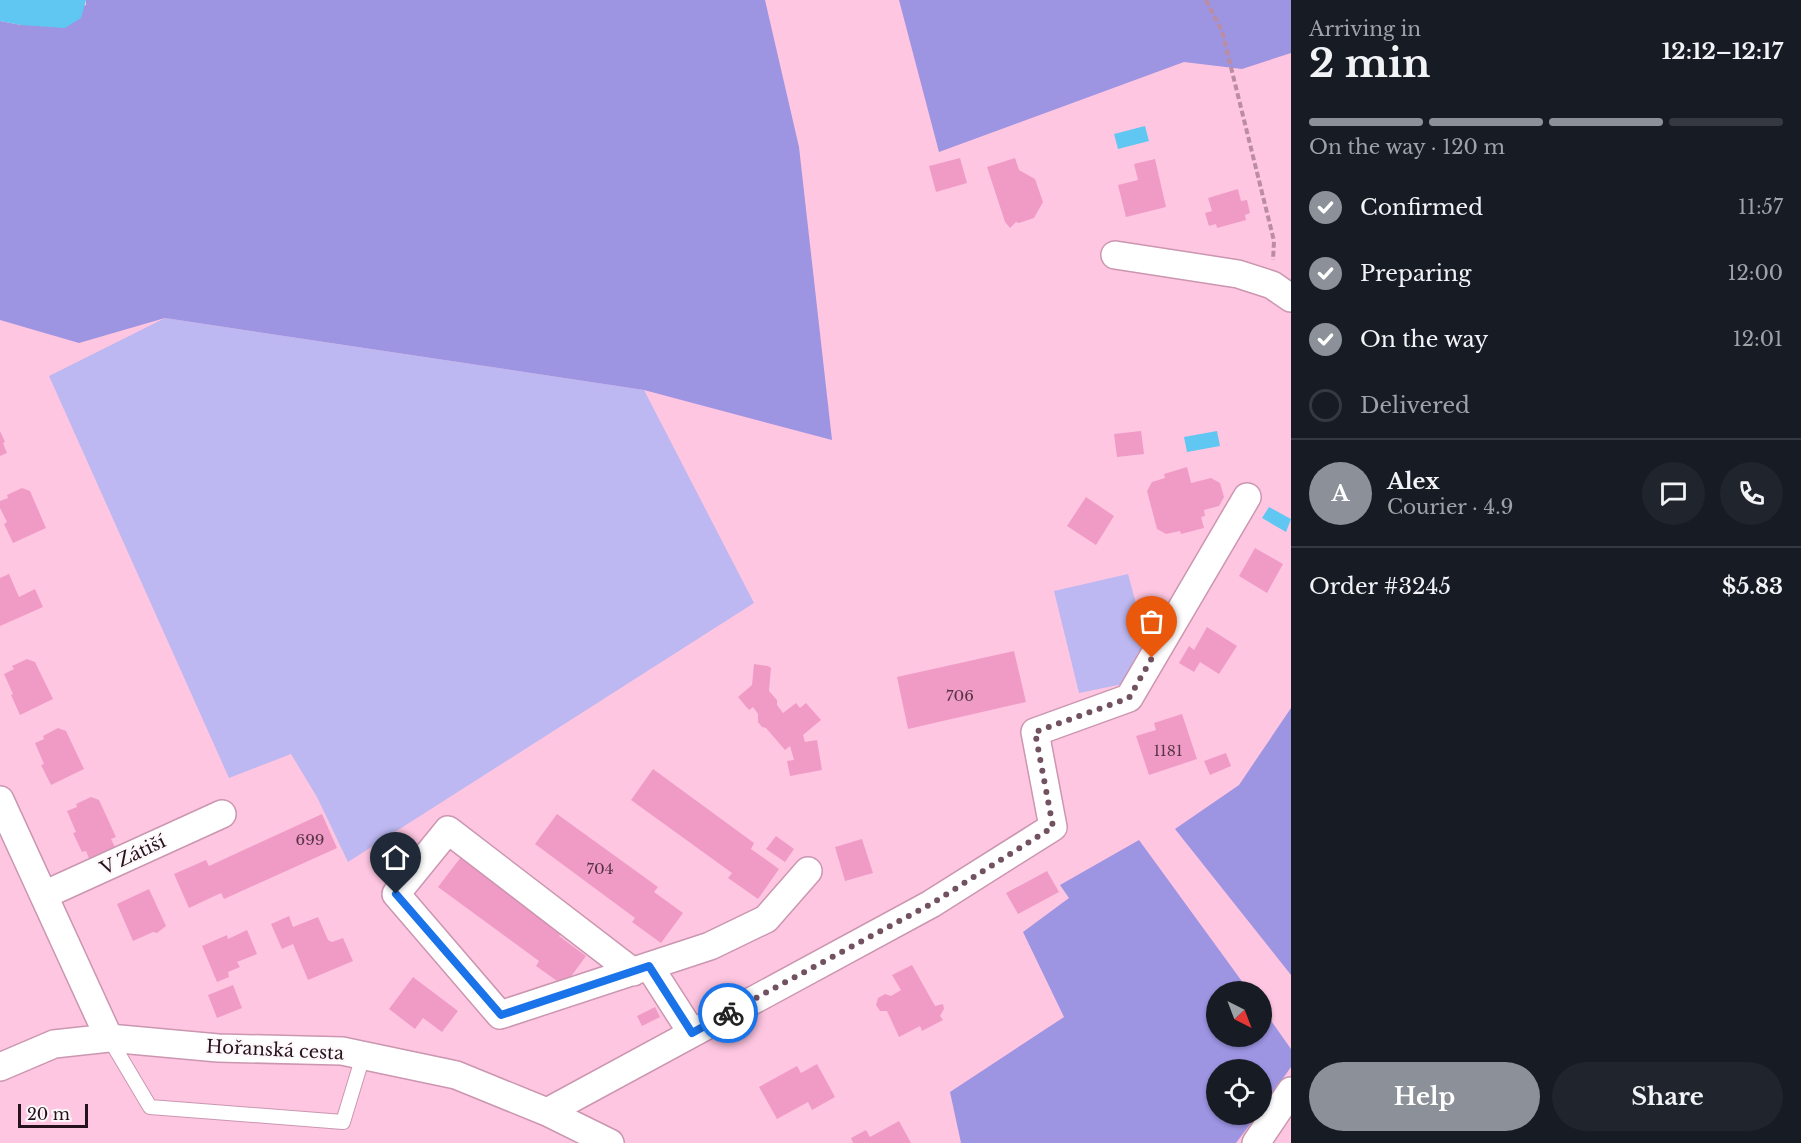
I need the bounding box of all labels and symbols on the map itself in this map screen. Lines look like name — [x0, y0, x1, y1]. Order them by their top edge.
pin — [1126, 596, 1177, 658]
house number: 706 — [946, 686, 974, 705]
house number: 1181 — [1153, 741, 1183, 760]
street label: V Zátiší — [96, 830, 170, 880]
house number: 699 — [296, 830, 324, 849]
pin — [370, 832, 421, 894]
house number: 704 — [586, 859, 614, 878]
north arrow — [1206, 981, 1272, 1047]
courier — [698, 983, 758, 1043]
street label: Hořanská cesta — [206, 1035, 345, 1065]
scale bar — [18, 1101, 88, 1128]

